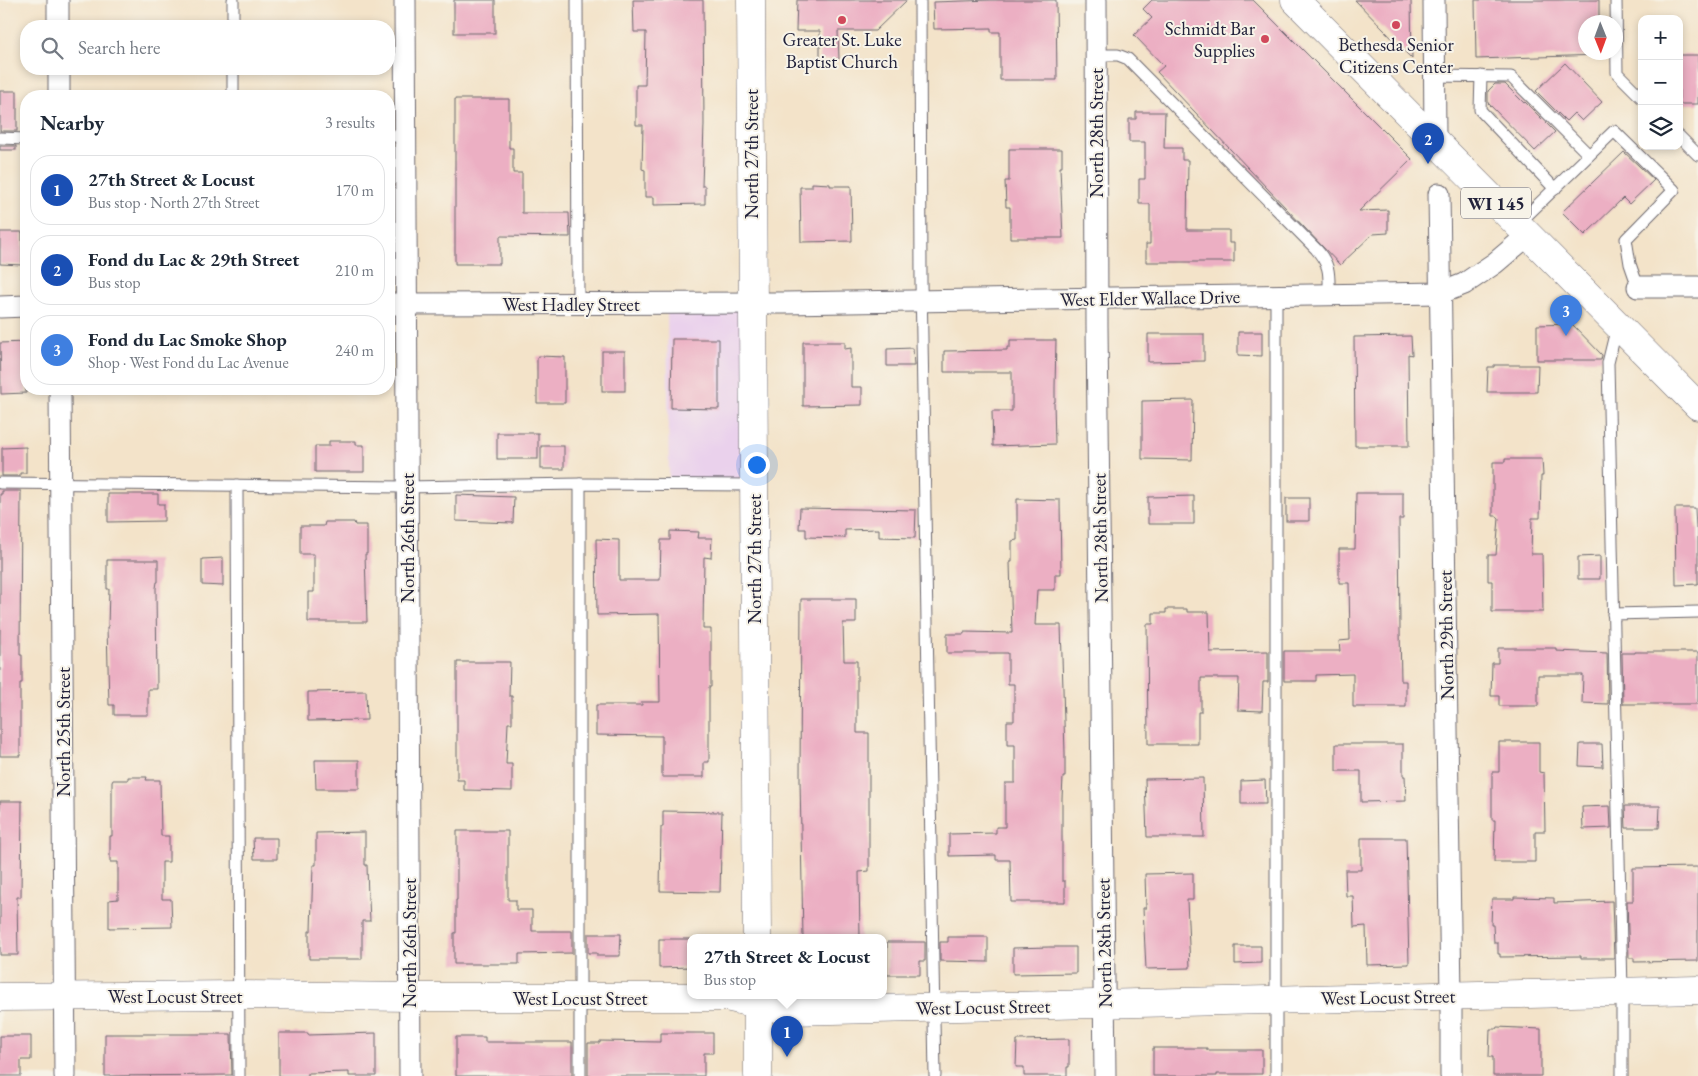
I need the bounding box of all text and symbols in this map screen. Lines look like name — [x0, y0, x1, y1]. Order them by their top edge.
marker: Greater St. Luke Baptist Church — [836, 14, 848, 26]
north arrow — [1578, 15, 1623, 60]
map controls — [1638, 15, 1683, 150]
button: + — [1638, 15, 1683, 60]
place label: Schmidt Bar Supplies — [1165, 16, 1256, 63]
marker: Bethesda Senior Citizens Center — [1390, 19, 1402, 31]
search box — [20, 20, 395, 75]
place label: Greater St. Luke Baptist Church — [782, 27, 902, 74]
place label: Bethesda Senior Citizens Center — [1338, 32, 1454, 79]
marker: Schmidt Bar Supplies — [1259, 33, 1271, 45]
icon: search — [38, 34, 66, 62]
text: Search here — [78, 35, 160, 60]
button: − — [1638, 60, 1683, 105]
street label: North 28th Street — [1084, 68, 1109, 198]
street label: North 27th Street — [739, 89, 764, 219]
button: layers — [1638, 105, 1683, 150]
text: Nearby — [40, 109, 104, 136]
text: 3 results — [325, 112, 375, 133]
pin: 2 — [1412, 123, 1444, 164]
text: 27th Street & Locust — [88, 167, 255, 192]
text: 1 — [53, 180, 61, 201]
text: 170 m — [335, 180, 374, 201]
road number: WI 145 — [1461, 188, 1531, 218]
text: Bus stop · North 27th Street — [88, 192, 260, 213]
text: Fond du Lac & 29th Street — [88, 247, 299, 272]
text: 2 — [53, 260, 61, 281]
text: 210 m — [335, 260, 374, 281]
text: Bus stop — [88, 272, 141, 293]
street label: West Elder Wallace Drive — [1060, 284, 1240, 312]
street label: West Hadley Street — [502, 292, 640, 317]
pin: 3 — [1550, 295, 1582, 336]
text: Fond du Lac Smoke Shop — [88, 327, 287, 352]
text: 3 — [53, 340, 61, 361]
text: 240 m — [335, 340, 374, 361]
text: Shop · West Fond du Lac Avenue — [88, 352, 289, 373]
your location — [744, 452, 770, 478]
street label: North 26th Street — [395, 473, 420, 603]
street label: North 28th Street — [1086, 473, 1114, 603]
street label: North 27th Street — [742, 494, 767, 624]
street label: North 29th Street — [1432, 570, 1460, 700]
street label: North 25th Street — [51, 667, 76, 797]
street label: North 26th Street — [397, 878, 422, 1008]
street label: North 28th Street — [1090, 878, 1118, 1008]
popup — [687, 934, 887, 999]
text: 27th Street & Locust — [704, 944, 870, 969]
text: Bus stop — [704, 969, 756, 990]
street label: West Locust Street — [1320, 983, 1456, 1011]
street label: West Locust Street — [108, 984, 242, 1009]
street label: West Locust Street — [513, 986, 647, 1011]
street label: West Locust Street — [915, 993, 1051, 1021]
pin: 1 — [771, 1016, 803, 1057]

